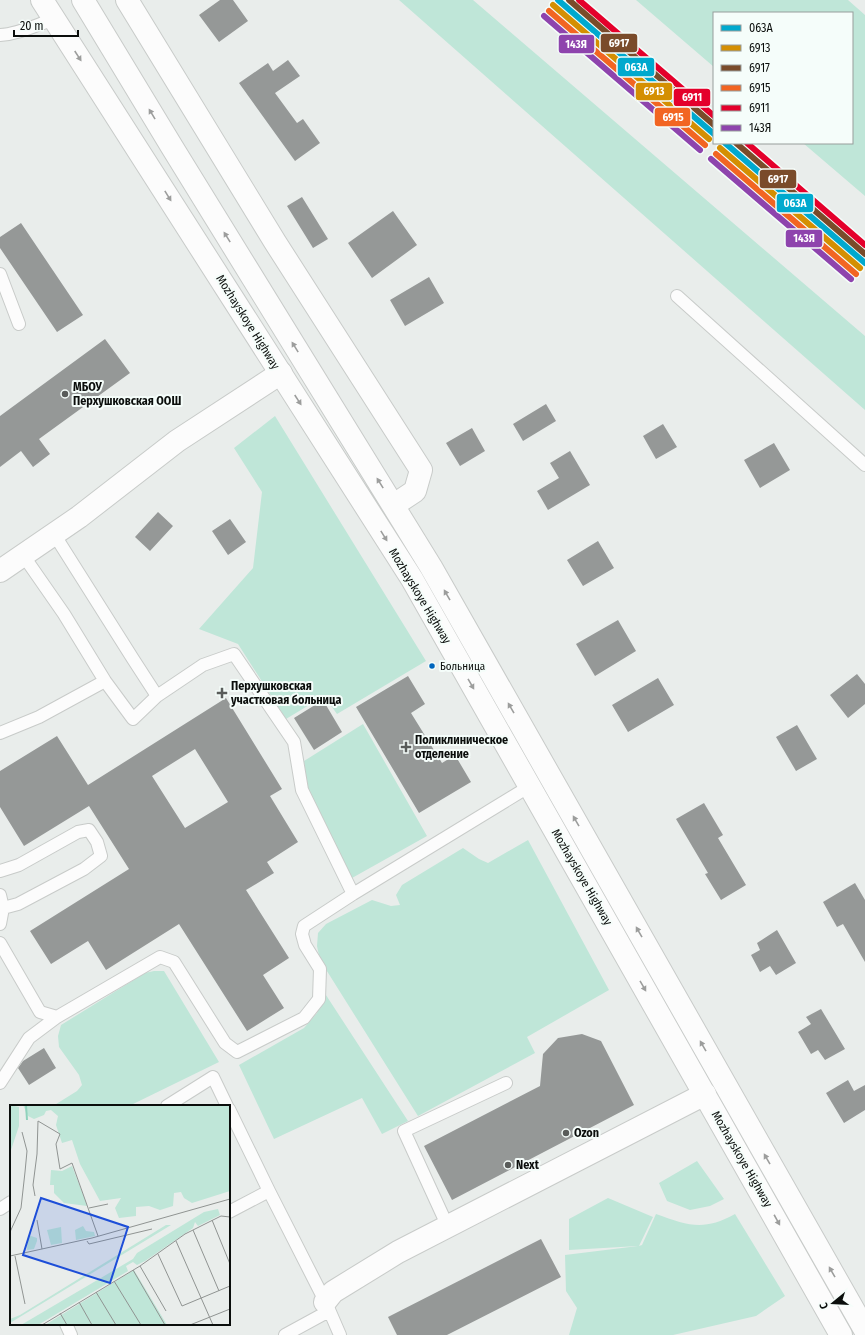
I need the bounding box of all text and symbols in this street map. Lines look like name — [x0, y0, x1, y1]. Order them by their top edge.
scale bar — [14, 12, 78, 38]
legend — [713, 12, 853, 144]
text: 20 m — [20, 19, 44, 33]
text: 063А — [749, 21, 774, 35]
line badge: 6917 — [600, 33, 638, 53]
line badge: 143Я — [558, 34, 595, 54]
text: 6917 — [609, 37, 630, 50]
text: 143Я — [565, 38, 587, 51]
text: 6913 — [749, 41, 771, 55]
one-way arrow — [74, 51, 82, 61]
line badge: 063А — [617, 57, 655, 77]
text: 063А — [625, 61, 648, 74]
text: 6917 — [749, 61, 770, 75]
text: 6915 — [749, 81, 771, 95]
line badge: 6913 — [635, 82, 673, 101]
text: 6913 — [644, 85, 665, 98]
line badge: 6911 — [673, 88, 711, 107]
text: 6911 — [682, 91, 702, 104]
text: 6911 — [749, 101, 770, 115]
line badge: 6915 — [654, 107, 691, 127]
one-way arrow — [148, 109, 156, 119]
text: 6915 — [662, 111, 684, 124]
text: 143Я — [749, 121, 771, 135]
line badge: 6917 — [759, 169, 797, 189]
text: 6917 — [768, 173, 789, 186]
one-way arrow — [164, 191, 172, 201]
line badge: 063А — [776, 193, 814, 213]
text: 063А — [784, 197, 807, 210]
line badge: 143Я — [785, 229, 823, 248]
one-way arrow — [224, 231, 231, 243]
text: 143Я — [793, 232, 815, 245]
street label: Mozhayskoye Highway — [213, 272, 283, 372]
one-way arrow — [292, 342, 299, 353]
place label: МБОУ Перхушковская ООШ — [73, 380, 181, 408]
marker: МБОУ Перхушковская ООШ — [60, 389, 70, 399]
one-way arrow — [294, 395, 302, 405]
one-way arrow — [376, 478, 384, 488]
one-way arrow — [380, 531, 388, 541]
street label: Mozhayskoye Highway — [386, 546, 454, 647]
one-way arrow — [444, 589, 451, 601]
place label: Больница — [440, 660, 485, 673]
marker: Больница — [427, 661, 437, 671]
one-way arrow — [468, 678, 475, 690]
place label: Перхушковская участковая больница — [230, 679, 342, 707]
marker: Перхушковская участковая больница — [216, 687, 228, 699]
one-way arrow — [508, 702, 515, 713]
place label: Поликлиническое отделение — [415, 733, 508, 761]
marker: Поликлиническое отделение — [400, 741, 412, 753]
one-way arrow — [572, 815, 579, 826]
street label: Mozhayskoye Highway — [549, 826, 616, 928]
one-way arrow — [636, 927, 643, 938]
one-way arrow — [640, 980, 647, 991]
one-way arrow — [700, 1040, 707, 1051]
inset map — [10, 1105, 230, 1325]
street label: Mozhayskoye Highway — [709, 1108, 776, 1210]
place label: Ozon — [574, 1126, 599, 1140]
marker: Ozon — [561, 1128, 571, 1138]
one-way arrow — [764, 1153, 771, 1165]
place label: Next — [516, 1158, 540, 1172]
marker: Next — [503, 1160, 513, 1170]
one-way arrow — [773, 1214, 780, 1226]
one-way arrow — [828, 1266, 835, 1278]
north arrow — [813, 1283, 853, 1323]
text: С — [817, 1301, 831, 1311]

